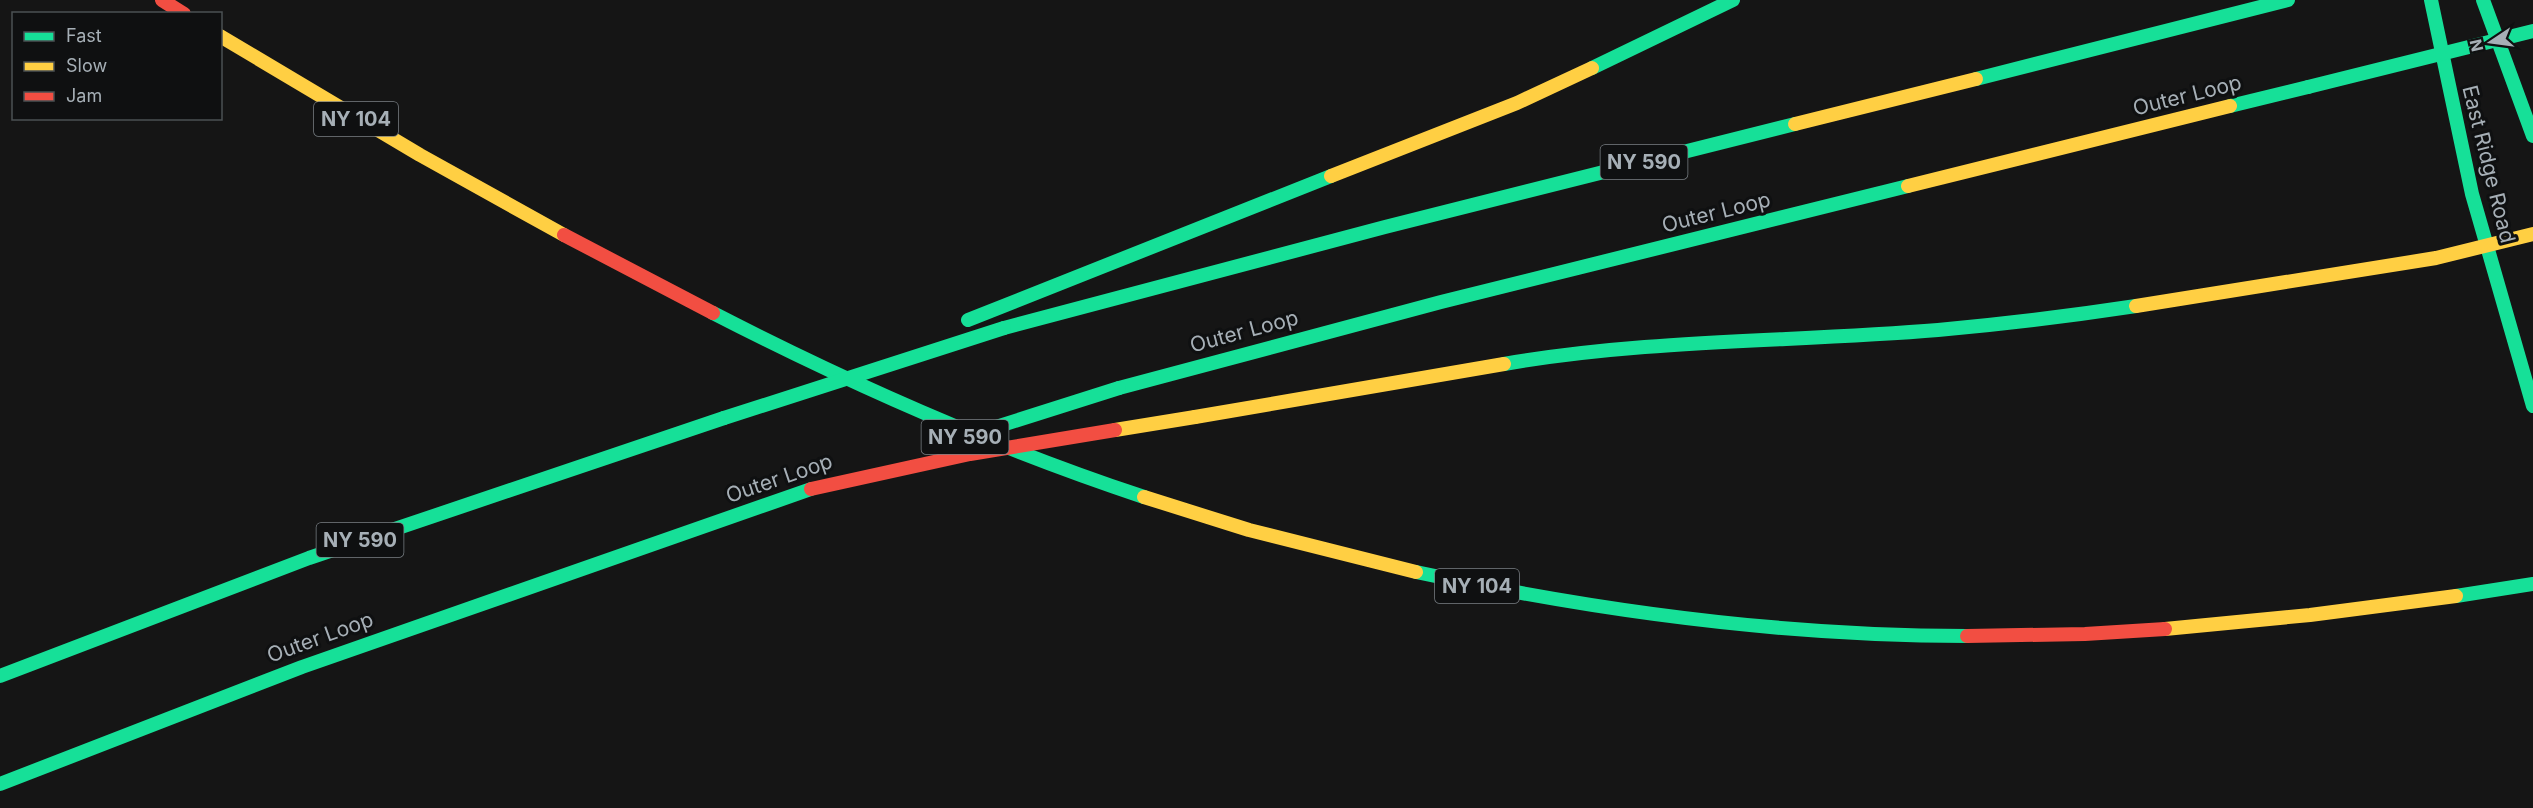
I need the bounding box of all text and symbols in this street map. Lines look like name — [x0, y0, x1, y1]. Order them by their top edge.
legend — [12, 12, 222, 120]
north arrow — [2461, 12, 2521, 72]
text: Fast — [66, 25, 102, 46]
text: N — [2465, 37, 2488, 54]
text: Slow — [66, 55, 107, 76]
street label: Outer Loop — [2130, 69, 2244, 121]
street label: East Ridge Road — [2457, 83, 2521, 245]
text: Jam — [66, 85, 102, 106]
road number: NY 104 — [314, 102, 398, 136]
road number: NY 590 — [1600, 145, 1688, 179]
street label: Outer Loop — [1659, 186, 1773, 238]
street label: Outer Loop — [1187, 305, 1301, 357]
road number: NY 590 — [922, 420, 1008, 454]
street label: Outer Loop — [722, 448, 836, 508]
road number: NY 590 — [316, 523, 404, 557]
road number: NY 104 — [1435, 569, 1519, 603]
street label: Outer Loop — [264, 606, 376, 668]

